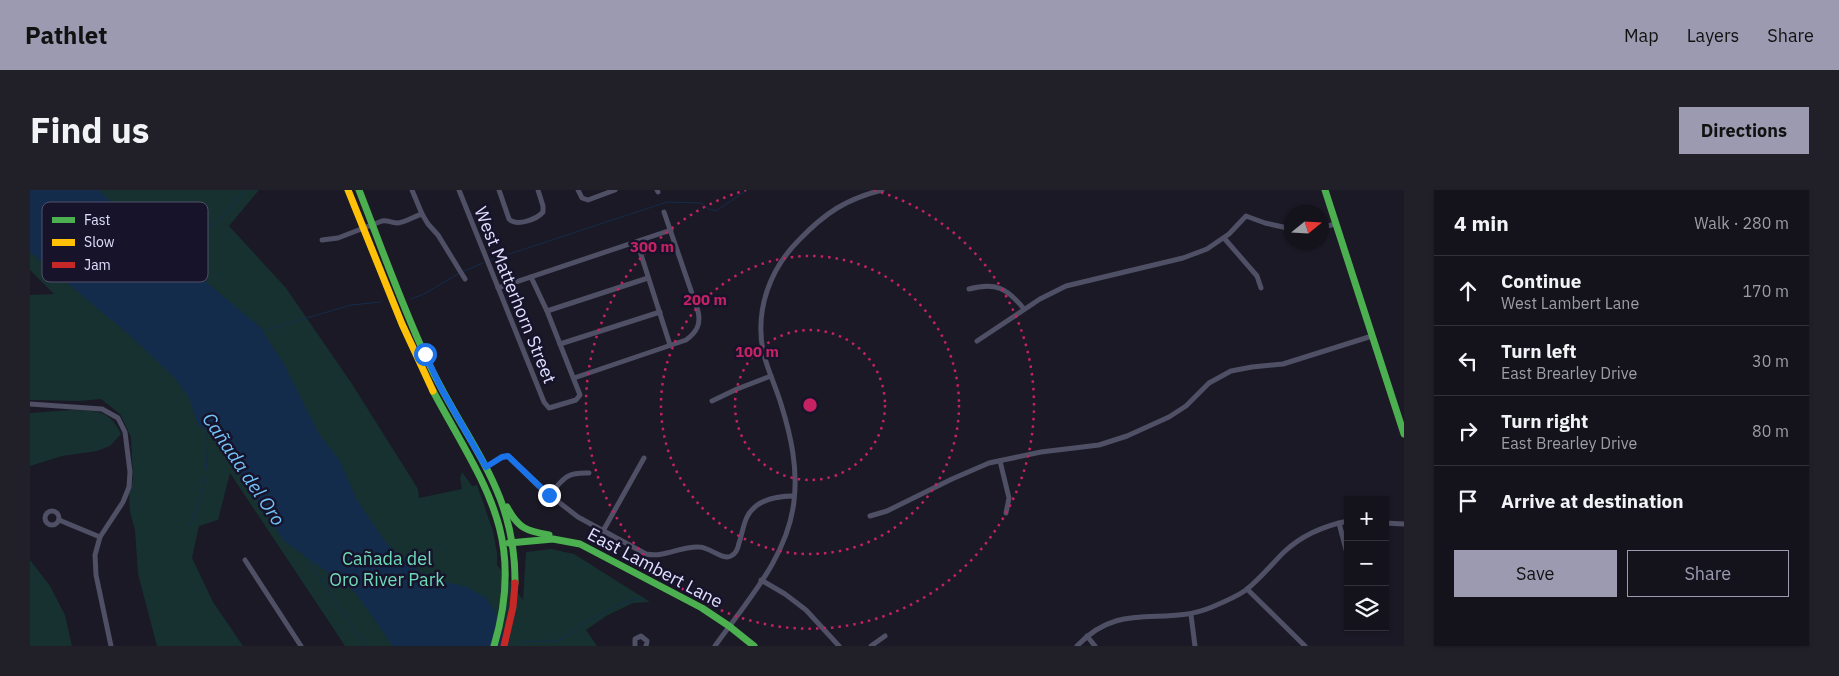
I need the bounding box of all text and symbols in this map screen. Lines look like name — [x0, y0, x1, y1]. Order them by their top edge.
text: Pathlet — [25, 19, 107, 51]
text: Map — [1624, 24, 1659, 47]
text: Layers — [1687, 24, 1739, 47]
text: Share — [1767, 24, 1814, 47]
text: Find us — [30, 107, 149, 153]
button: Directions — [1679, 107, 1809, 154]
legend — [42, 202, 208, 282]
street label: West Matterhorn Street — [469, 203, 561, 387]
north arrow — [1284, 205, 1329, 250]
text: 4 min — [1454, 209, 1509, 237]
text: Fast — [84, 211, 110, 229]
text: Walk · 280 m — [1694, 213, 1789, 233]
text: Slow — [84, 233, 115, 251]
text: 300 m — [630, 237, 674, 256]
text: Jam — [84, 256, 111, 274]
text: Continue — [1501, 269, 1581, 293]
icon: ahead — [1454, 277, 1482, 305]
text: 170 m — [1742, 281, 1789, 301]
text: 200 m — [683, 290, 727, 309]
text: West Lambert Lane — [1501, 293, 1639, 313]
text: Turn left — [1501, 339, 1577, 363]
text: 100 m — [735, 342, 779, 361]
route start — [414, 343, 437, 366]
icon: left — [1454, 347, 1482, 375]
text: 30 m — [1752, 351, 1789, 371]
text: East Brearley Drive — [1501, 363, 1637, 383]
centre of rings — [801, 396, 819, 414]
water label: Cañada del Oro — [197, 408, 291, 530]
text: Turn right — [1501, 409, 1588, 433]
icon: right — [1454, 417, 1482, 445]
text: 80 m — [1752, 421, 1789, 441]
text: East Brearley Drive — [1501, 433, 1637, 453]
route end — [538, 484, 561, 507]
icon: arrive — [1454, 487, 1482, 515]
text: Arrive at destination — [1501, 489, 1684, 513]
map controls — [1344, 496, 1389, 631]
button: + — [1344, 496, 1389, 541]
street label: East Lambert Lane — [584, 522, 727, 613]
button: − — [1344, 541, 1389, 586]
park label: Cañada del Oro River Park — [329, 547, 445, 591]
button: Save — [1454, 550, 1617, 597]
button: Share — [1627, 550, 1789, 597]
button: layers — [1344, 586, 1389, 631]

